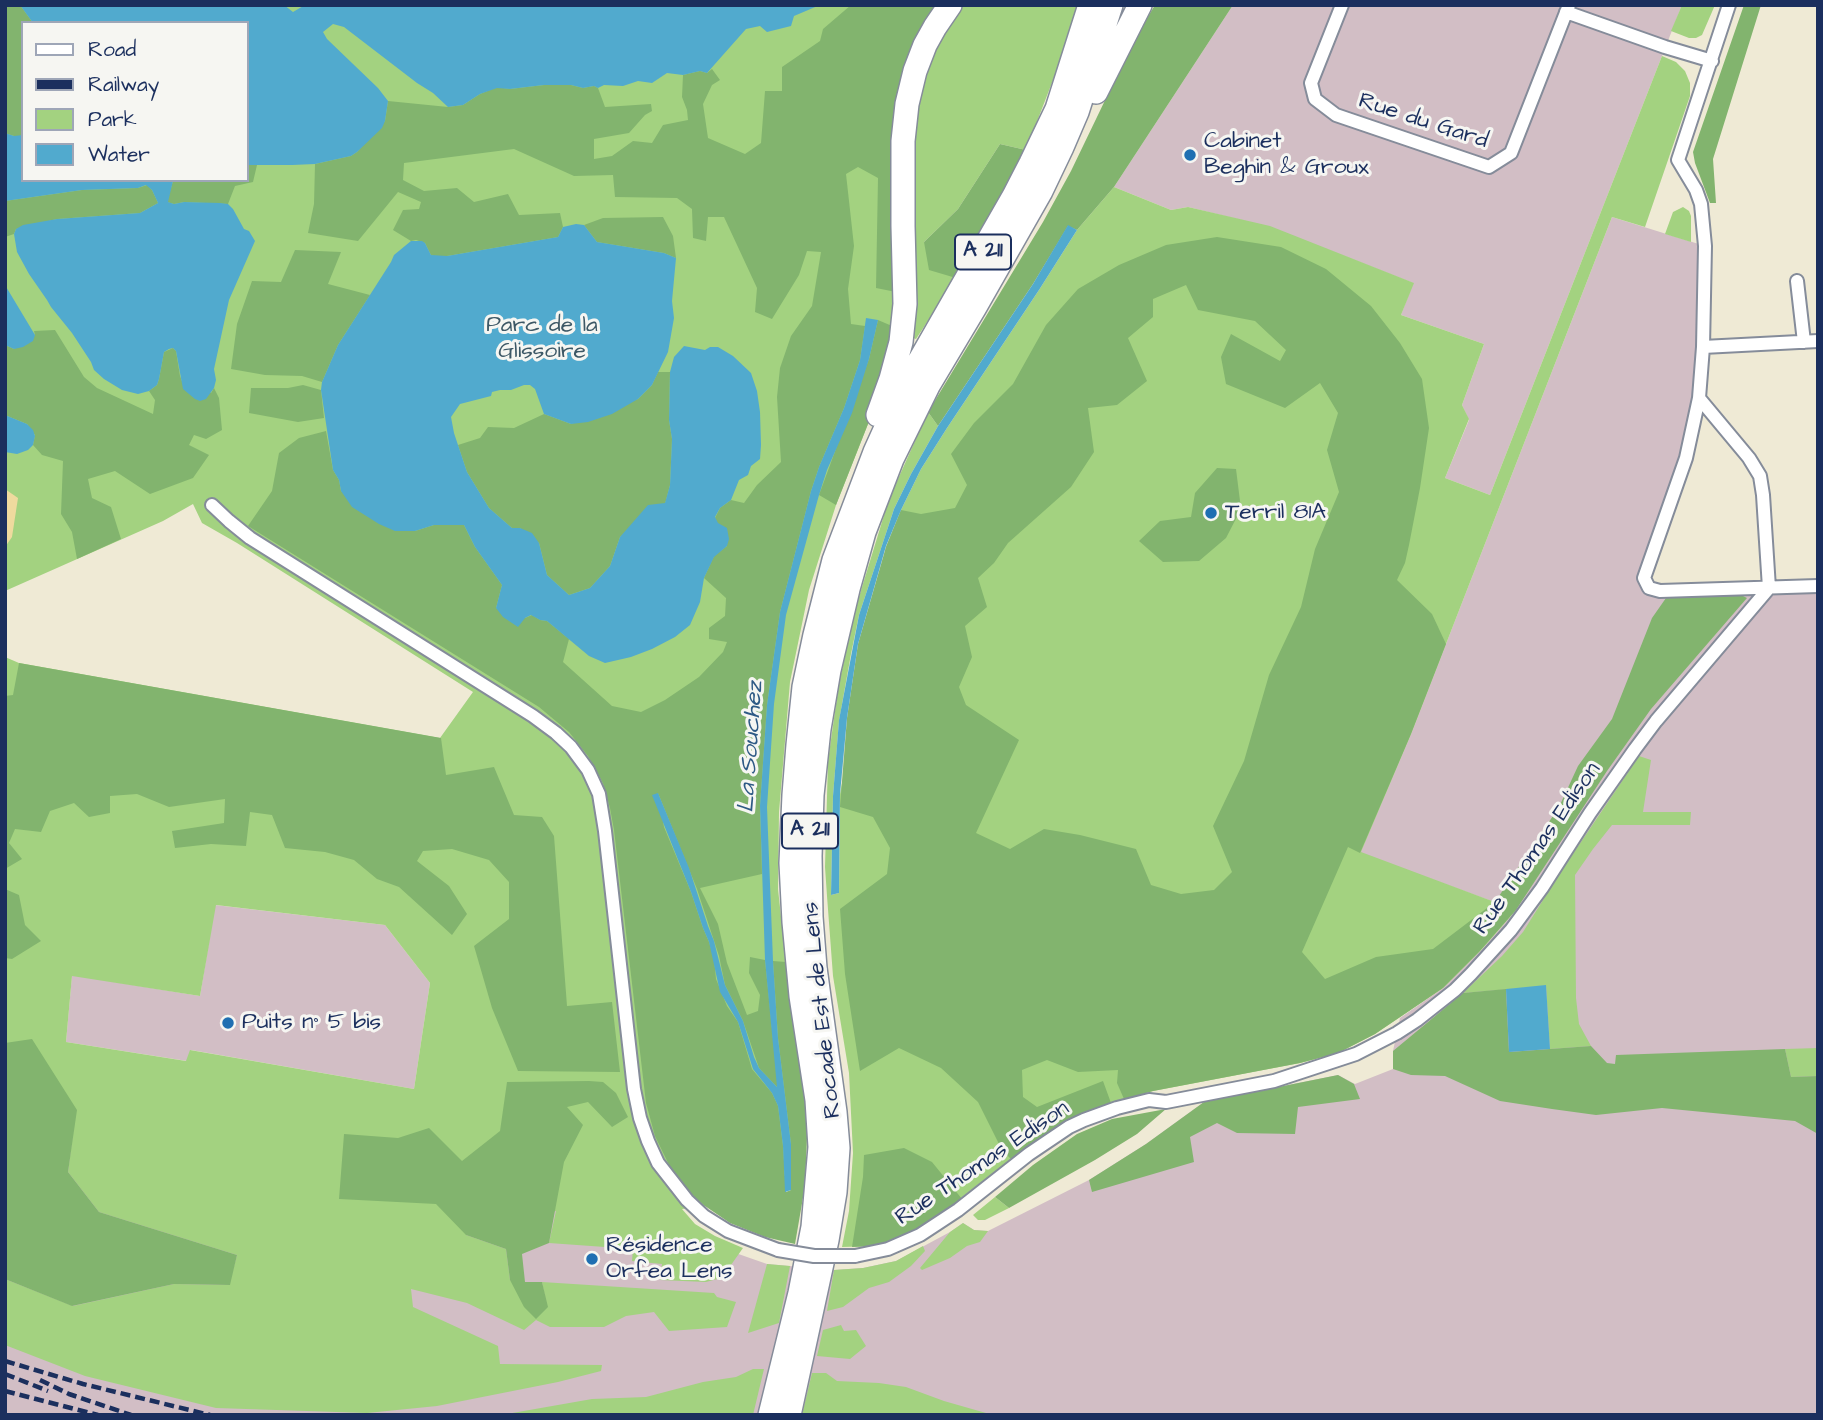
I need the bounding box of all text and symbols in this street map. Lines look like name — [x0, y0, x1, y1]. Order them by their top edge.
legend — [21, 21, 248, 182]
text: Road — [88, 35, 136, 64]
text: Railway — [88, 70, 159, 99]
street label: Rue du Gard — [1355, 88, 1491, 156]
text: Park — [88, 105, 137, 134]
place label: Cabinet Beghin & Groux — [1204, 128, 1369, 182]
text: Water — [88, 140, 150, 169]
marker: Cabinet Beghin & Groux — [1182, 147, 1198, 163]
road number: A 211 — [955, 234, 1011, 270]
park label: Parc de la Glissoire — [486, 312, 598, 366]
place label: Terril 81A — [1225, 499, 1326, 527]
marker: Terril 81A — [1203, 505, 1219, 521]
water label: La Souchez — [733, 680, 771, 814]
street label: Rue Thomas Edison — [1468, 758, 1608, 940]
road number: A 211 — [782, 814, 838, 848]
street label: Rocade Est de Lens — [798, 900, 848, 1120]
place label: Puits n° 5 bis — [242, 1009, 381, 1037]
marker: Puits n° 5 bis — [220, 1015, 236, 1031]
street label: Rue Thomas Edison — [891, 1096, 1075, 1232]
place label: Résidence Orfea Lens — [606, 1232, 733, 1286]
marker: Résidence Orfea Lens — [584, 1251, 600, 1267]

